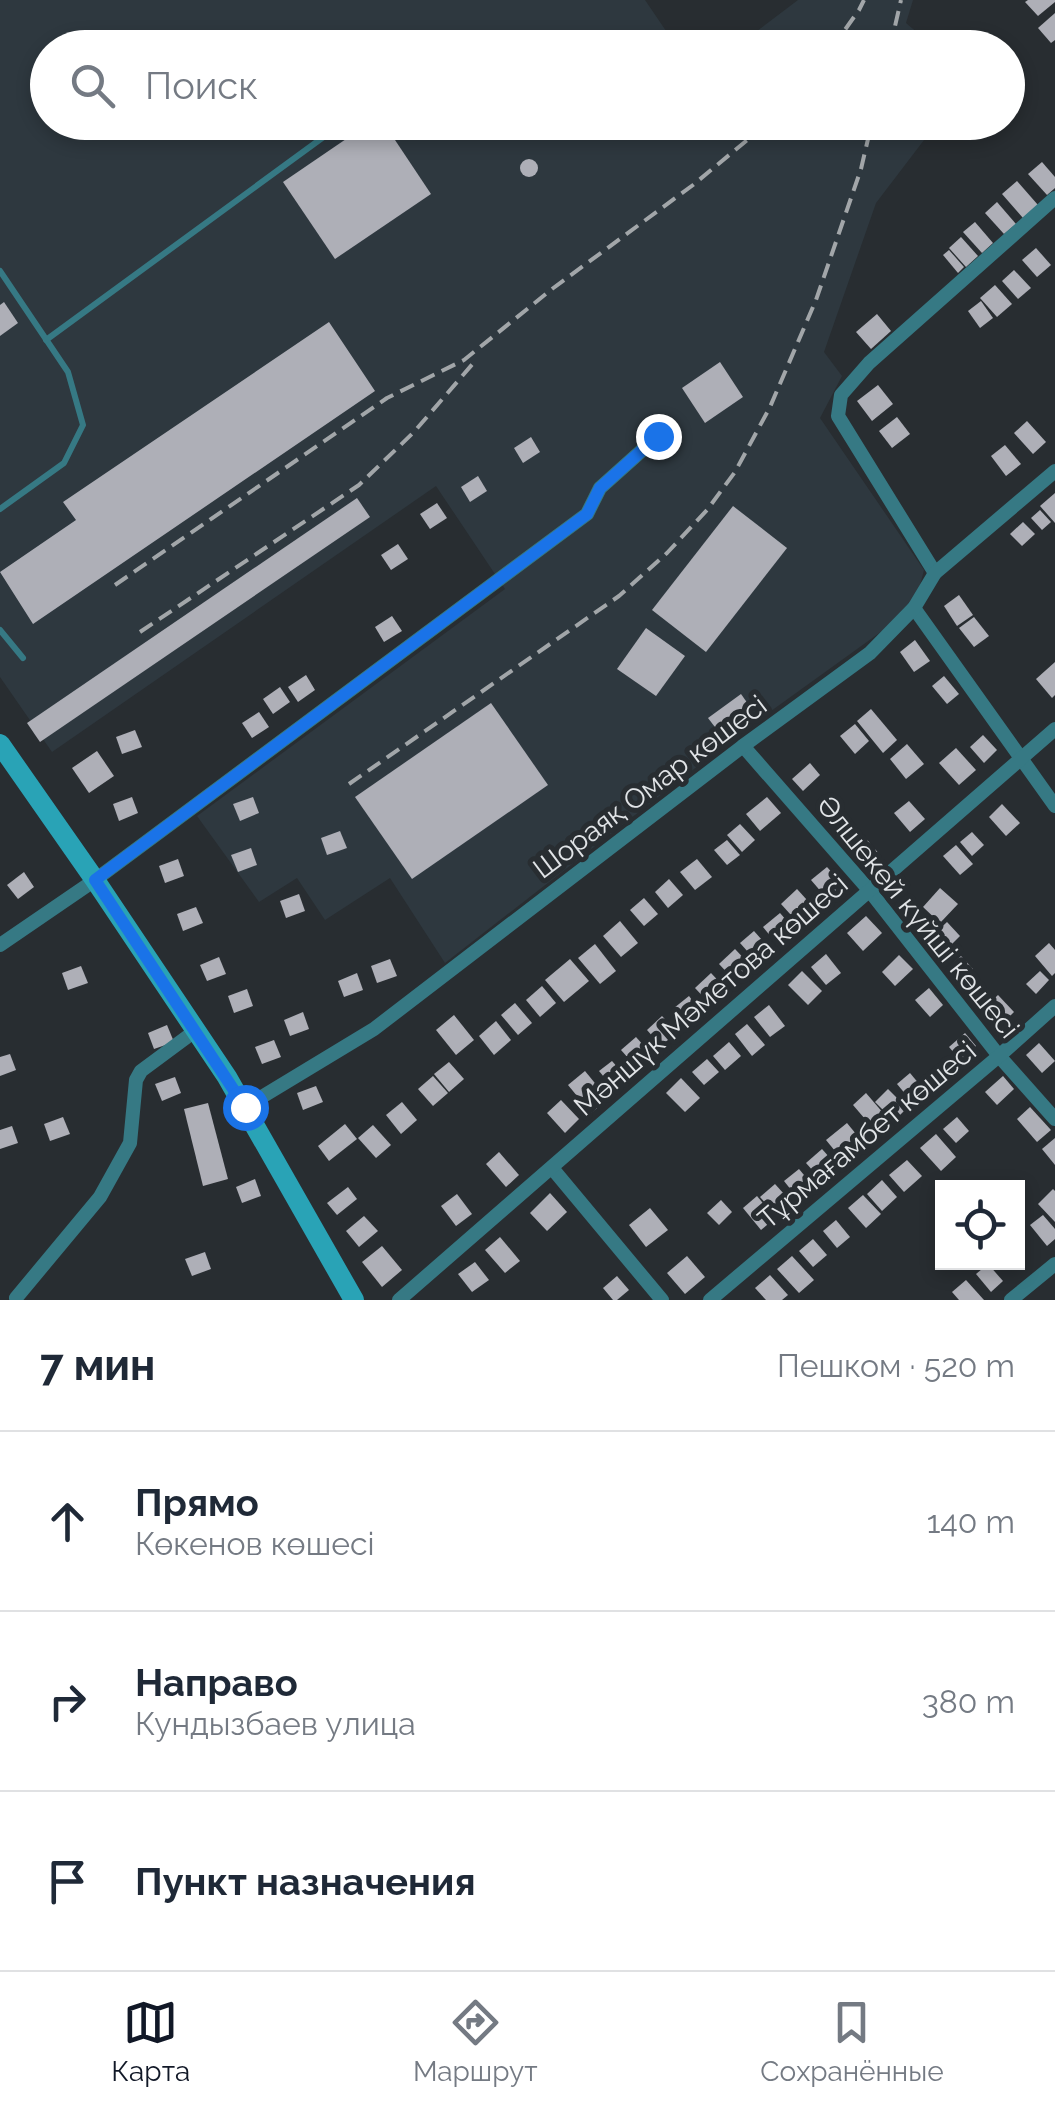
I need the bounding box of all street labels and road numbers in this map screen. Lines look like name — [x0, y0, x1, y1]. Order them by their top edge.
street label: Шораяқ Омар көшесі — [527, 689, 773, 885]
street label: Әлшекей күйші көшесі — [810, 789, 1026, 1045]
street label: Мәншүк Мәметова көшесі — [568, 867, 854, 1123]
street label: Тұрмағамбет көшесі — [751, 1034, 983, 1236]

